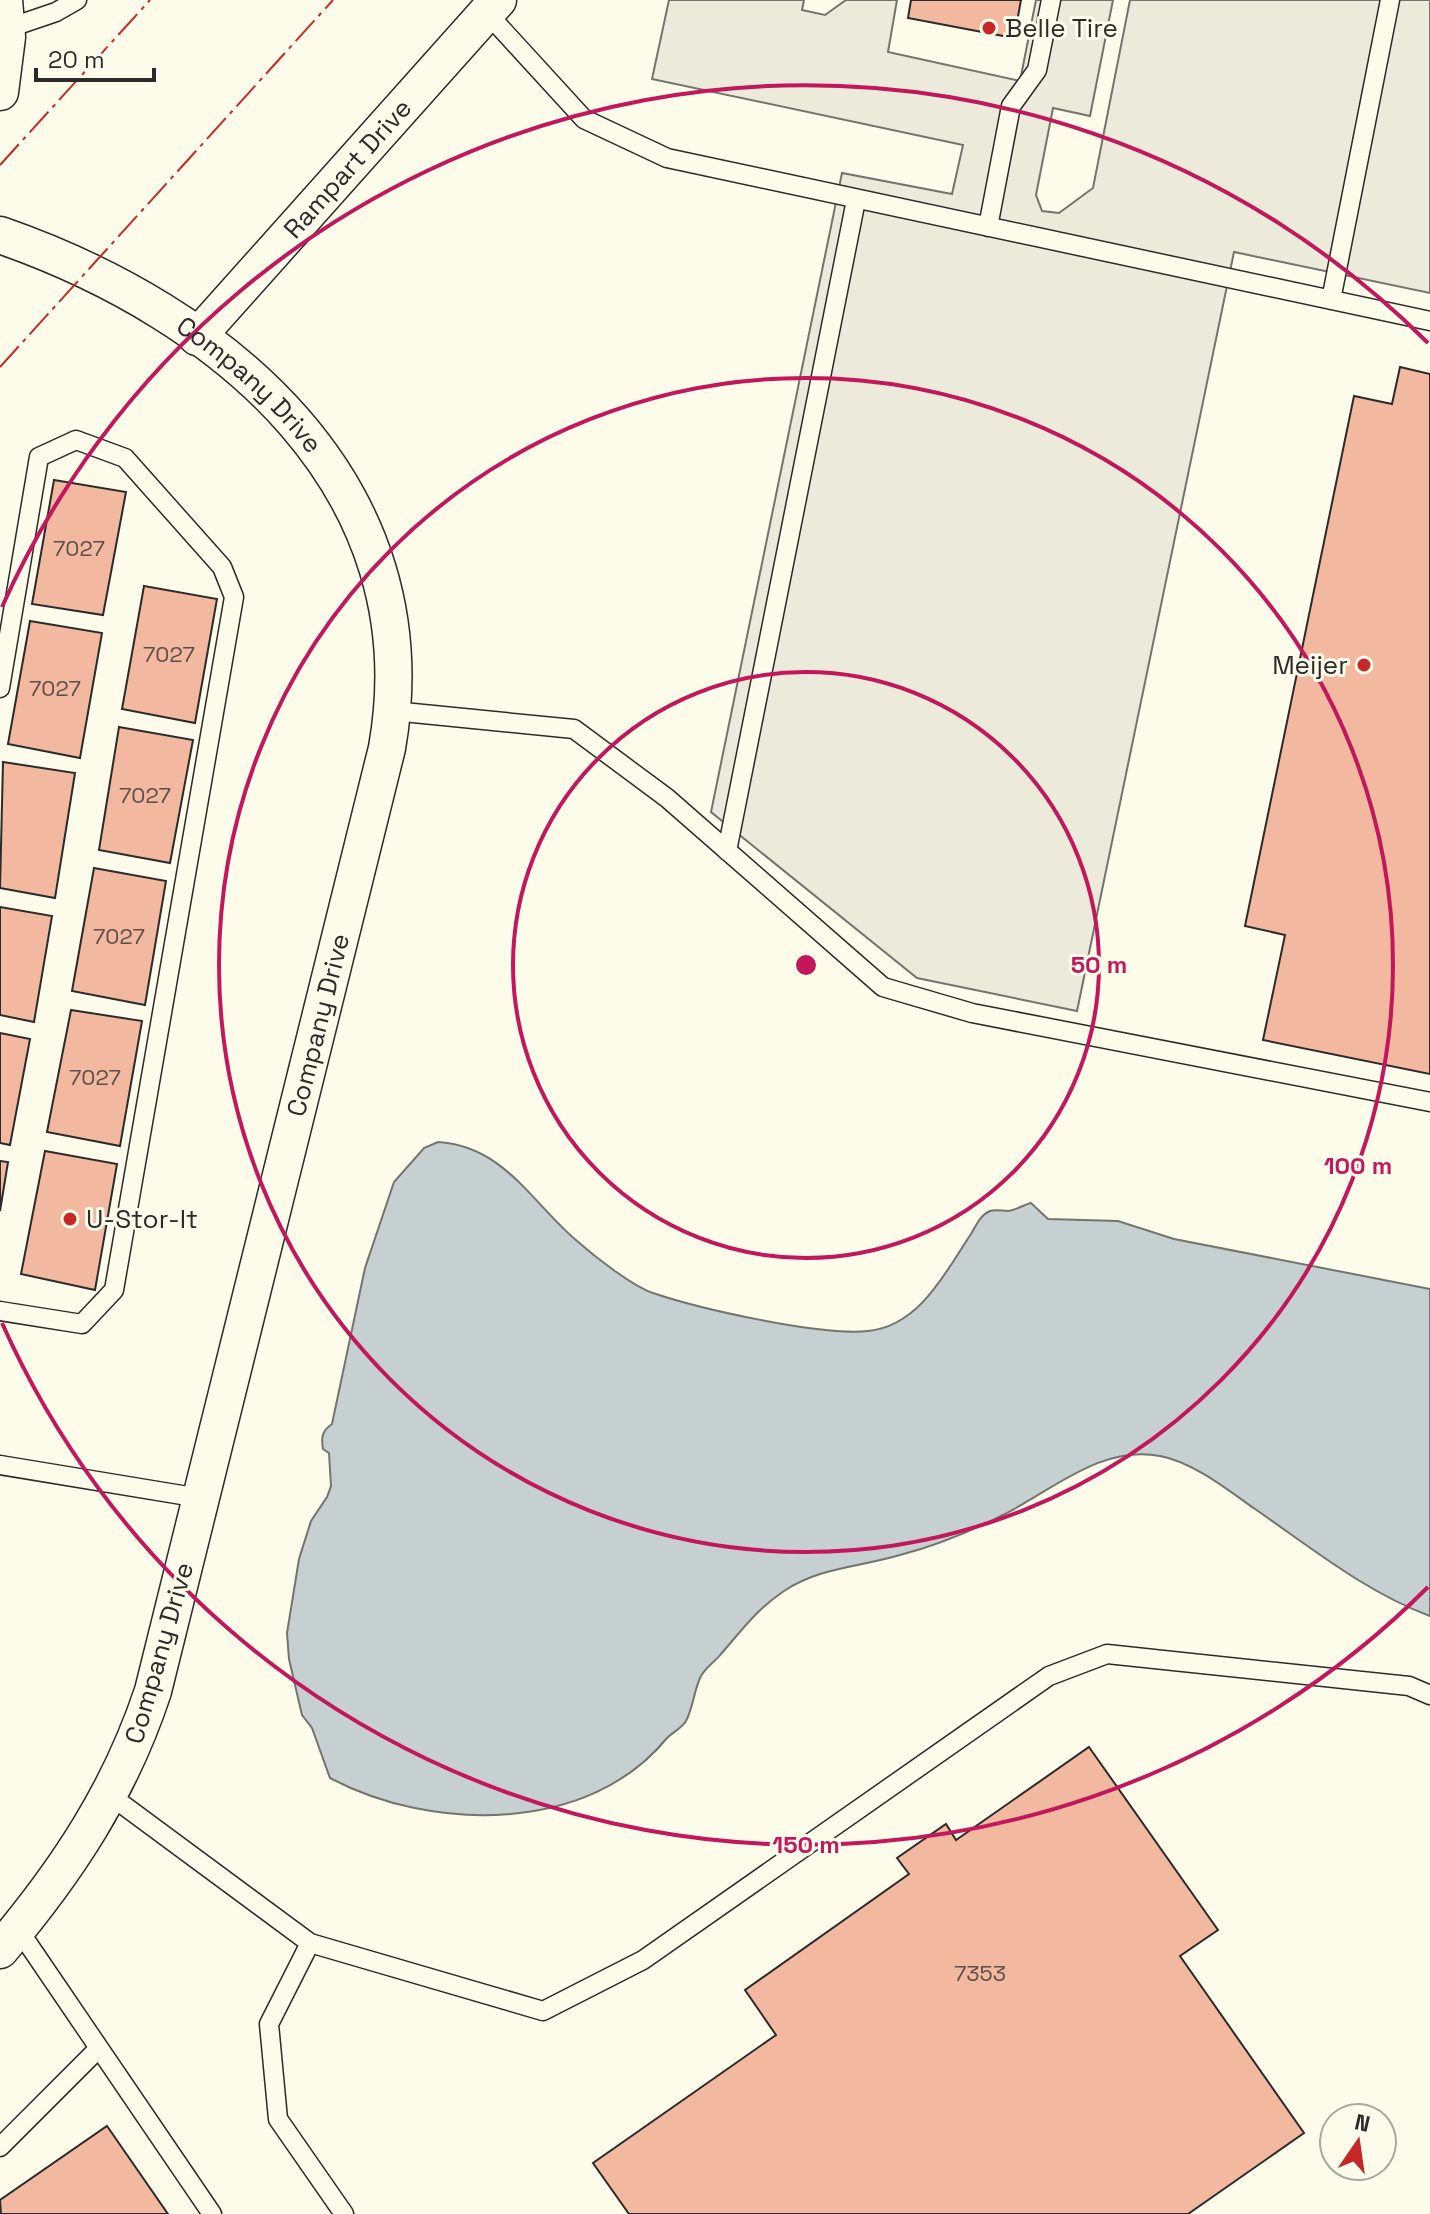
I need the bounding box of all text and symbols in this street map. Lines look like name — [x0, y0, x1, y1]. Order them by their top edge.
place label: Belle Tire — [1005, 11, 1118, 45]
marker: Belle Tire — [980, 19, 998, 37]
scale bar — [36, 32, 154, 82]
text: 20 m — [48, 44, 105, 75]
street label: Rampart Drive — [276, 91, 419, 245]
street label: Company Drive — [170, 309, 330, 460]
house number: 7027 — [53, 534, 105, 562]
house number: 7027 — [143, 640, 195, 668]
place label: Meijer — [1272, 648, 1348, 682]
marker: Meijer — [1355, 656, 1373, 674]
house number: 7027 — [29, 674, 81, 702]
house number: 7027 — [119, 781, 171, 809]
house number: 7027 — [93, 922, 145, 950]
street label: Company Drive — [279, 930, 357, 1120]
text: 50 m — [1071, 949, 1127, 980]
centre of rings — [792, 951, 820, 979]
house number: 7027 — [69, 1063, 121, 1091]
text: 100 m — [1324, 1150, 1392, 1181]
place label: U-Stor-It — [86, 1202, 198, 1236]
marker: U-Stor-It — [61, 1210, 79, 1228]
street label: Company Drive — [117, 1558, 201, 1748]
text: 150 m — [772, 1829, 840, 1860]
house number: 7353 — [954, 1959, 1006, 1987]
north arrow — [1318, 2102, 1398, 2182]
text: N — [1352, 2107, 1373, 2138]

